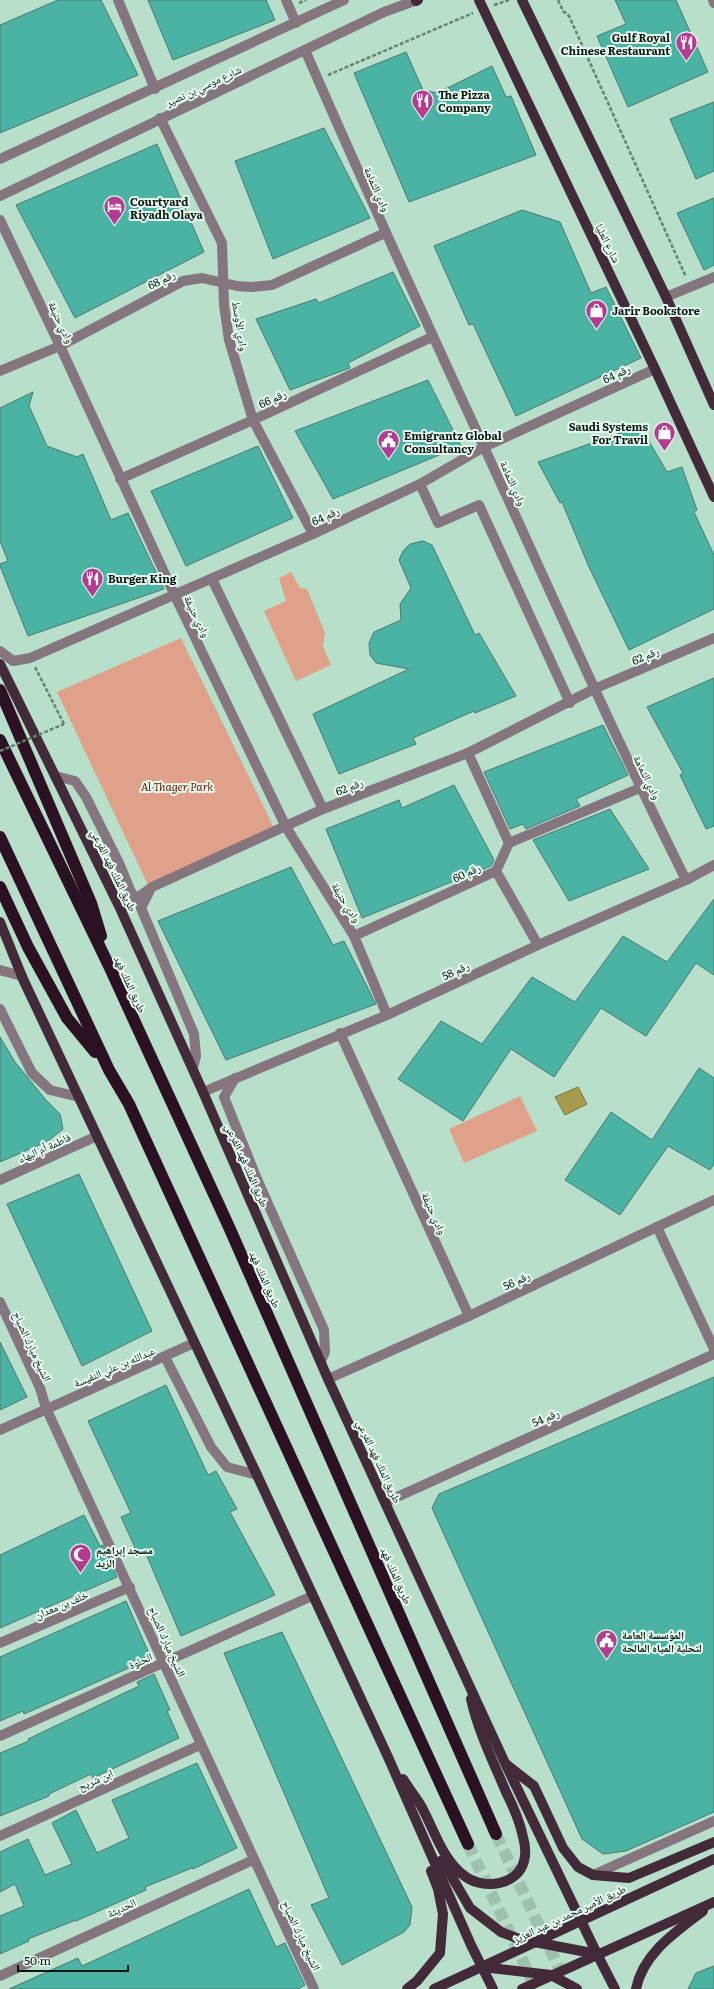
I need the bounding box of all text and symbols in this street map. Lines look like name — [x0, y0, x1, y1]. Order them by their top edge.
place label: Gulf Royal Chinese Restaurant — [561, 29, 670, 58]
restaurant icon: Gulf Royal Chinese Restaurant — [673, 30, 699, 63]
street label: شارع موسي بن نصير — [162, 60, 244, 112]
place label: The Pizza Company — [438, 86, 491, 115]
restaurant icon: The Pizza Company — [409, 87, 435, 120]
street label: وادي الثمامة — [359, 164, 395, 215]
place label: Courtyard Riyadh Olaya — [130, 193, 204, 222]
hotel icon: Courtyard Riyadh Olaya — [101, 194, 127, 227]
street label: شارع العليا — [593, 221, 625, 265]
street label: رقم 68 — [145, 265, 178, 293]
shop icon: Jarir Bookstore — [584, 297, 610, 330]
street label: وادي حنيفة — [44, 298, 79, 346]
street label: وادي الأوسط — [227, 300, 253, 352]
place label: Jarir Bookstore — [612, 302, 700, 318]
street label: رقم 64 — [600, 360, 633, 387]
street label: رقم 66 — [256, 385, 289, 412]
place label: Saudi Systems For Travil — [569, 418, 649, 447]
shop icon: Saudi Systems For Travil — [651, 419, 677, 452]
place label: Emigrantz Global Consultancy — [404, 427, 502, 456]
public building icon: Emigrantz Global Consultancy — [376, 428, 402, 461]
street label: وادي الثمامة — [495, 458, 531, 509]
street label: رقم 64 — [309, 502, 342, 529]
restaurant icon: Burger King — [80, 565, 106, 598]
place label: Burger King — [108, 570, 177, 586]
street label: وادي حنيفة — [179, 592, 215, 640]
street label: رقم 62 — [629, 642, 662, 669]
street label: وادي الثمامة — [629, 752, 666, 803]
street label: رقم 62 — [333, 773, 365, 799]
park label: Al Thager Park — [141, 778, 213, 794]
street label: طريق الملك فهد الفرعي — [86, 826, 142, 915]
street label: رقم 60 — [449, 859, 483, 886]
street label: وادي حنيفة — [327, 879, 366, 926]
street label: طريق الملك فهد — [111, 953, 151, 1015]
street label: رقم 58 — [439, 957, 472, 984]
street label: طريق الملك فهد الفرعي — [221, 1121, 274, 1210]
street label: فاطمة أم البهاء — [15, 1128, 73, 1166]
street label: وادي حنيفة — [417, 1189, 451, 1237]
street label: طريق الملك فهد — [246, 1248, 286, 1310]
street label: رقم 56 — [500, 1267, 533, 1294]
street label: الشيخ مبارك الصباح — [10, 1308, 56, 1384]
street label: عبدالله بن علي النفيسة — [71, 1341, 158, 1392]
street label: رقم 54 — [529, 1404, 562, 1431]
street label: طريق الملك فهد الفرعي — [352, 1417, 406, 1506]
place label: مسجد إبراهيم الزيد — [96, 1541, 153, 1570]
mosque icon: مسجد إبراهيم الزيد — [67, 1542, 93, 1575]
street label: طريق الملك فهد — [377, 1544, 417, 1606]
street label: خلف بن معدان — [32, 1586, 90, 1622]
street label: الشيخ مبارك الصباح — [145, 1603, 191, 1679]
place label: المؤسسة العامة لتحلية المياه المالحة — [622, 1626, 702, 1655]
public building icon: المؤسسة العامة لتحلية المياه المالحة — [594, 1627, 620, 1660]
street label: الحلوة — [126, 1648, 154, 1672]
street label: ابن شريح — [75, 1764, 115, 1794]
street label: طريق الأمير محمد بن عبد العزيز — [509, 1880, 628, 1947]
street label: الحديثة — [104, 1893, 138, 1921]
street label: الشيخ مبارك الصباح — [279, 1897, 325, 1973]
scale bar — [18, 1947, 128, 1973]
text: 50 m — [24, 1951, 51, 1969]

